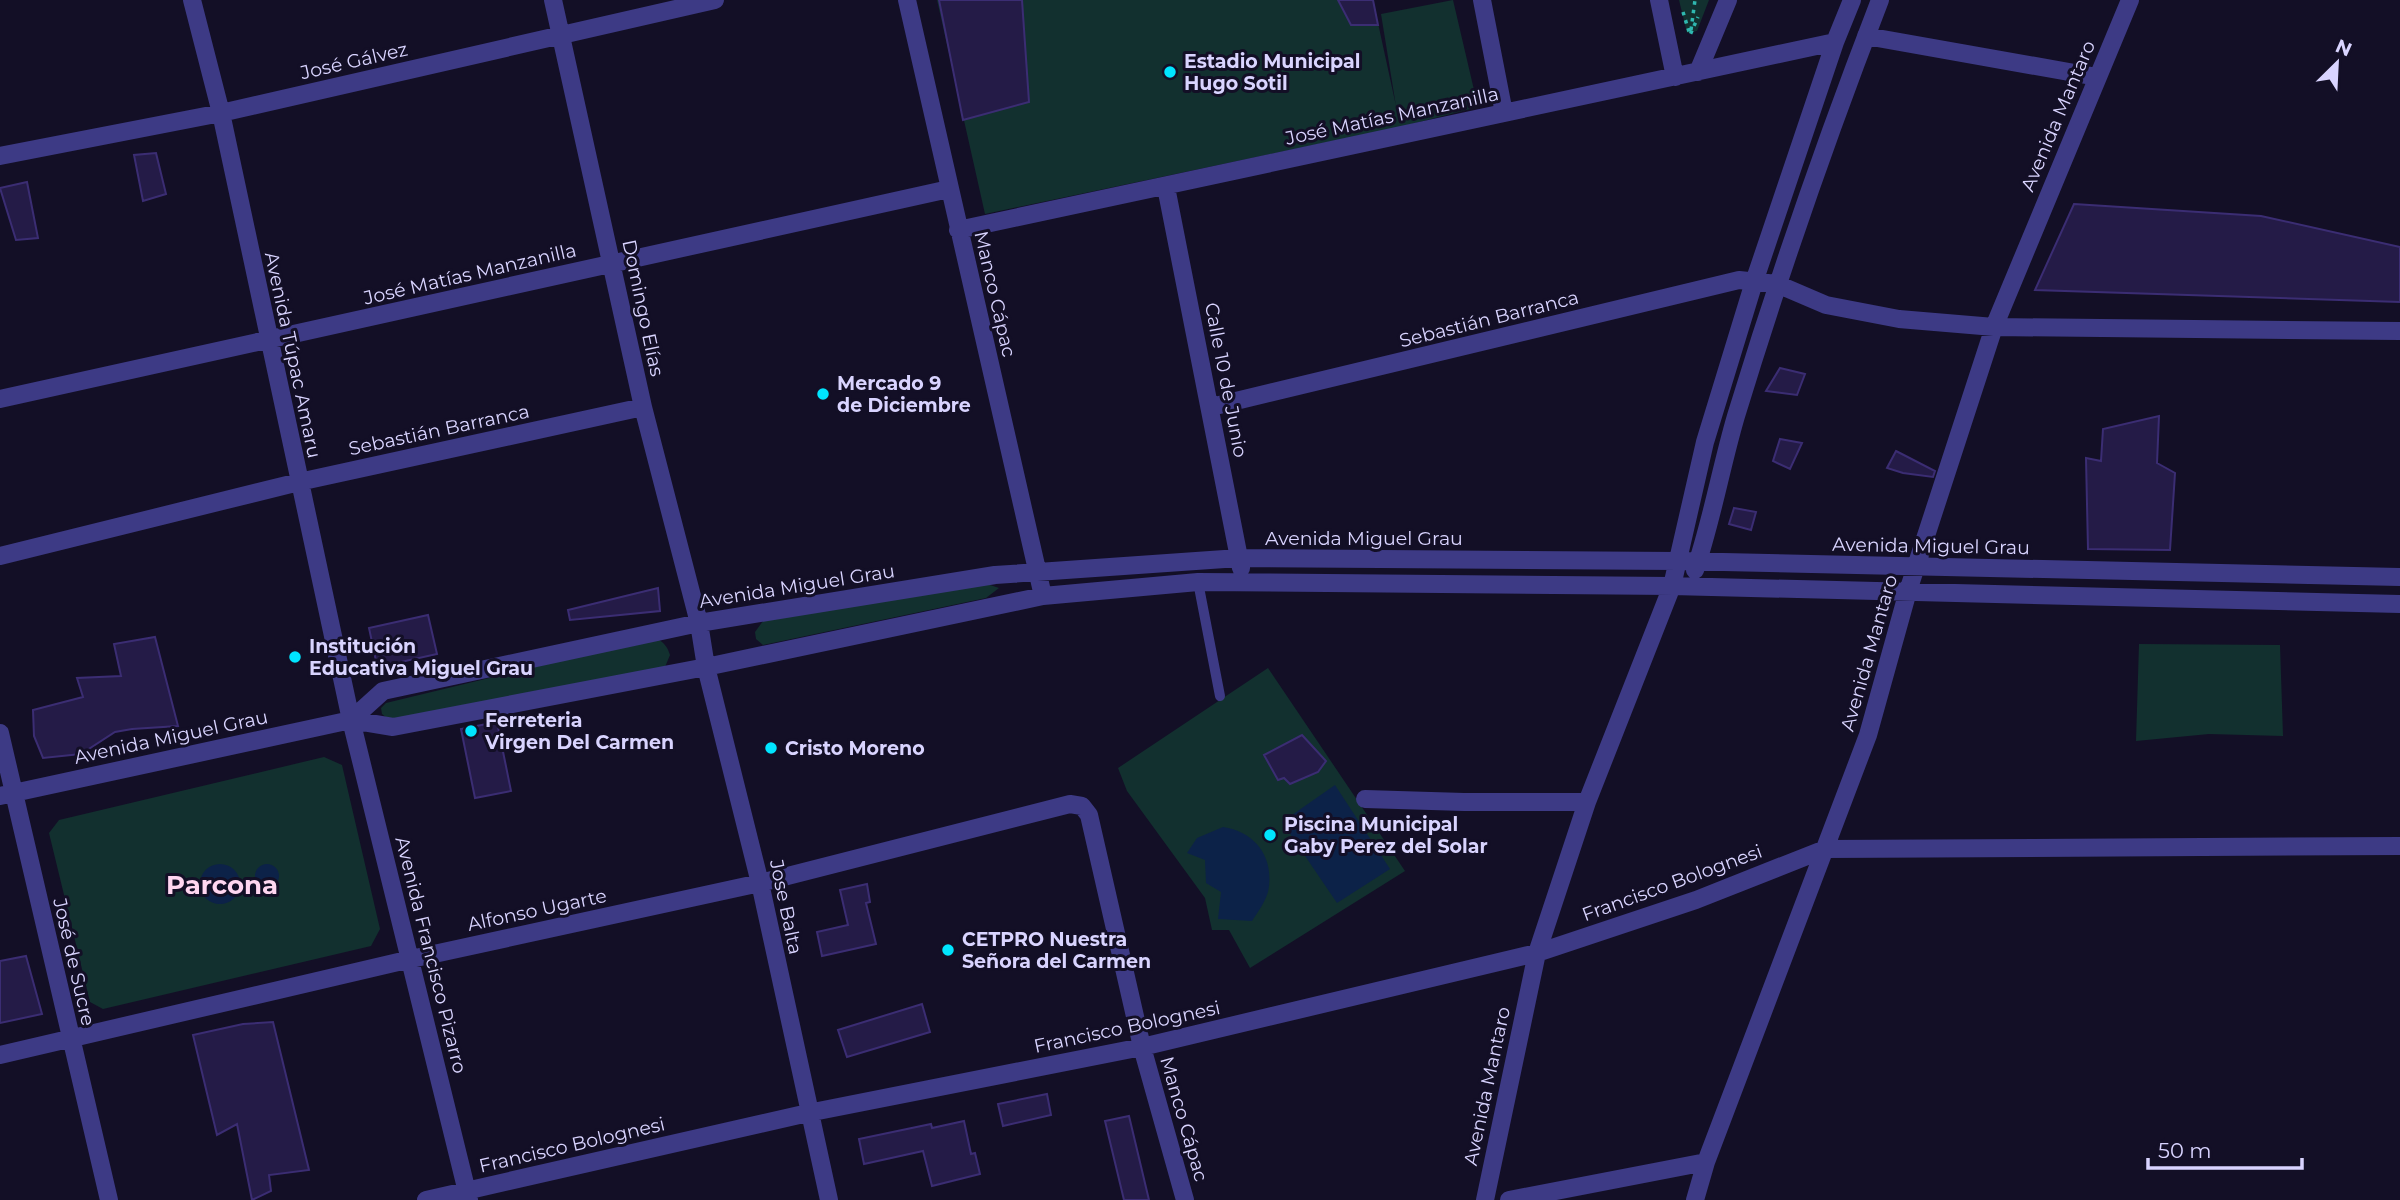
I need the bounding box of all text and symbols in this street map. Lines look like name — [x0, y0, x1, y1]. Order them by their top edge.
north arrow — [2302, 28, 2372, 98]
text: N — [2332, 34, 2355, 62]
street label: Avenida Mantaro — [2016, 37, 2100, 195]
street label: José Gálvez — [297, 38, 410, 85]
place label: Estadio Municipal Hugo Sotil — [1184, 50, 1360, 95]
marker: Estadio Municipal Hugo Sotil — [1162, 64, 1178, 80]
street label: José Matías Manzanilla — [1282, 82, 1501, 150]
street label: Manco Cápac — [969, 229, 1021, 359]
street label: José Matías Manzanilla — [361, 238, 578, 310]
street label: Domingo Elías — [617, 238, 669, 378]
street label: Avenida Túpac Amaru — [260, 250, 326, 460]
street label: Sebastián Barranca — [1397, 286, 1581, 352]
street label: Calle 10 de Junio — [1200, 301, 1252, 459]
place label: Mercado 9 de Diciembre — [837, 372, 971, 417]
marker: Mercado 9 de Diciembre — [815, 386, 831, 402]
street label: Sebastián Barranca — [347, 400, 531, 460]
street label: Avenida Miguel Grau — [1265, 527, 1463, 550]
street label: Avenida Miguel Grau — [1832, 533, 2030, 559]
street label: Avenida Miguel Grau — [698, 559, 896, 613]
street label: Avenida Mantaro — [1836, 572, 1902, 734]
place label: Institución Educativa Miguel Grau — [309, 635, 533, 680]
marker: Institución Educativa Miguel Grau — [287, 649, 303, 665]
street label: Avenida Miguel Grau — [72, 705, 270, 769]
place label: Ferreteria Virgen Del Carmen — [484, 709, 674, 754]
marker: Ferreteria Virgen Del Carmen — [463, 723, 479, 739]
place label: Cristo Moreno — [785, 737, 925, 760]
marker: Cristo Moreno — [763, 740, 779, 756]
place label: Piscina Municipal Gaby Perez del Solar — [1284, 813, 1488, 858]
marker: Piscina Municipal Gaby Perez del Solar — [1262, 827, 1278, 843]
street label: Avenida Francisco Pizarro — [390, 834, 472, 1076]
street label: Francisco Bolognesi — [1579, 840, 1765, 926]
street label: Jose Balta — [765, 857, 807, 956]
district label: Parcona — [166, 869, 278, 901]
street label: Alfonso Ugarte — [465, 884, 609, 936]
street label: José de Sucre — [48, 895, 100, 1028]
place label: CETPRO Nuestra Señora del Carmen — [962, 928, 1151, 973]
marker: CETPRO Nuestra Señora del Carmen — [940, 942, 956, 958]
street label: Francisco Bolognesi — [1032, 996, 1222, 1058]
street label: Avenida Mantaro — [1459, 1004, 1515, 1167]
street label: Manco Cápac — [1155, 1054, 1213, 1184]
street label: Francisco Bolognesi — [477, 1112, 667, 1178]
scale bar — [2148, 1126, 2302, 1170]
text: 50 m — [2158, 1138, 2212, 1163]

